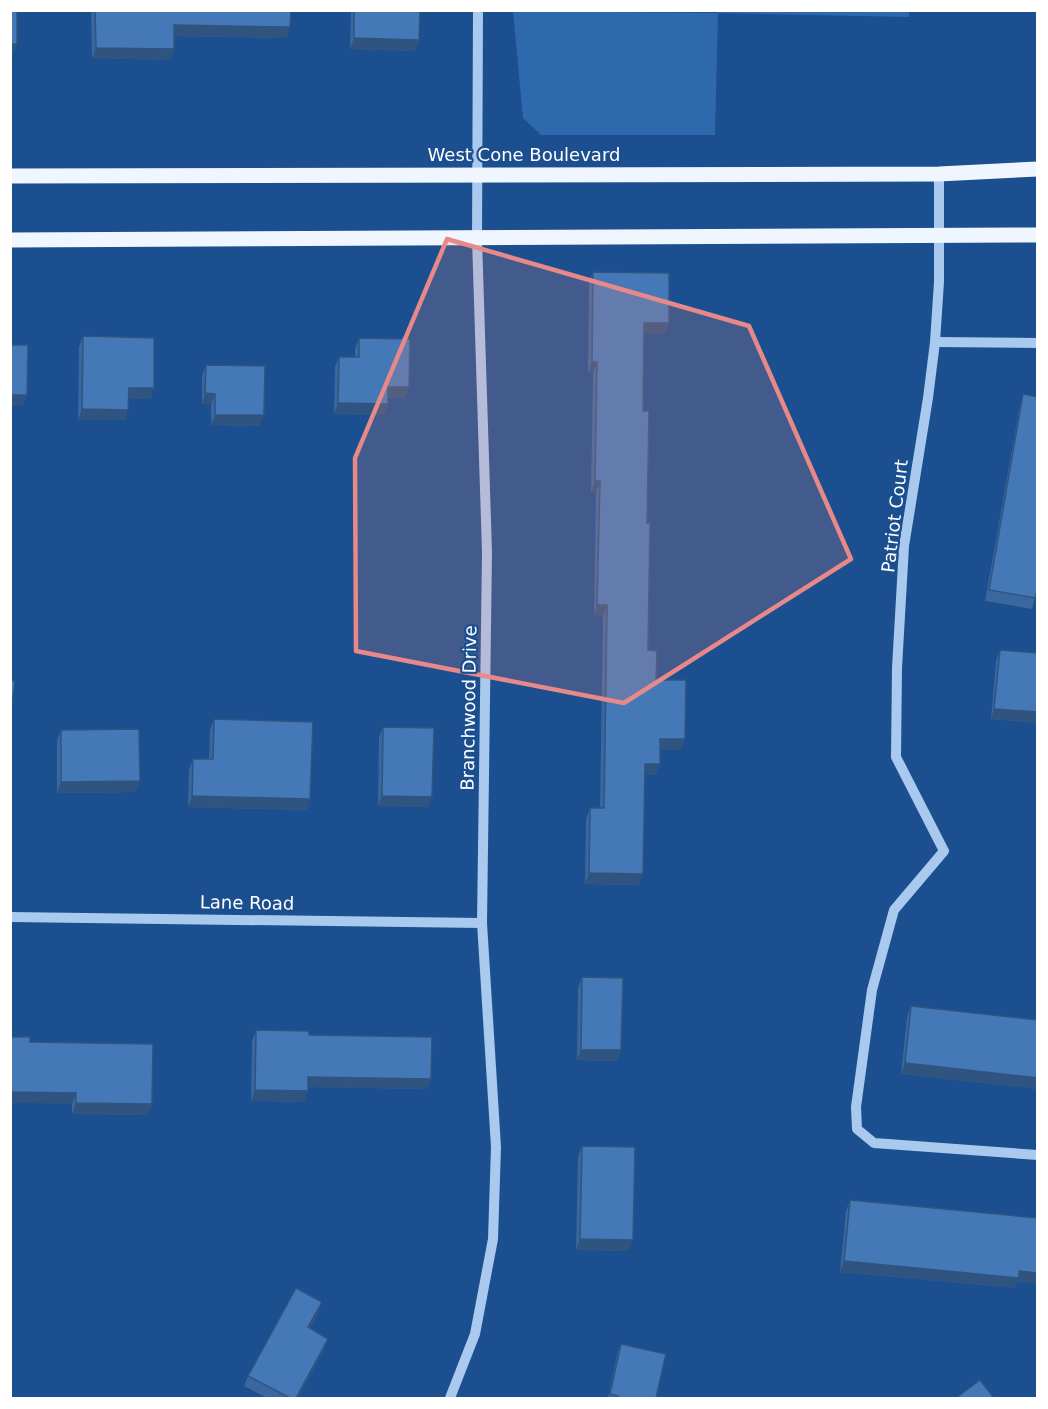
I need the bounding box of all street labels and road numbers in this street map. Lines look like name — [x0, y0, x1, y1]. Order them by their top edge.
street label: West Cone Boulevard — [428, 144, 620, 165]
street label: Patriot Court — [877, 458, 912, 574]
street label: Branchwood Drive — [457, 625, 480, 791]
street label: Lane Road — [200, 891, 294, 914]

